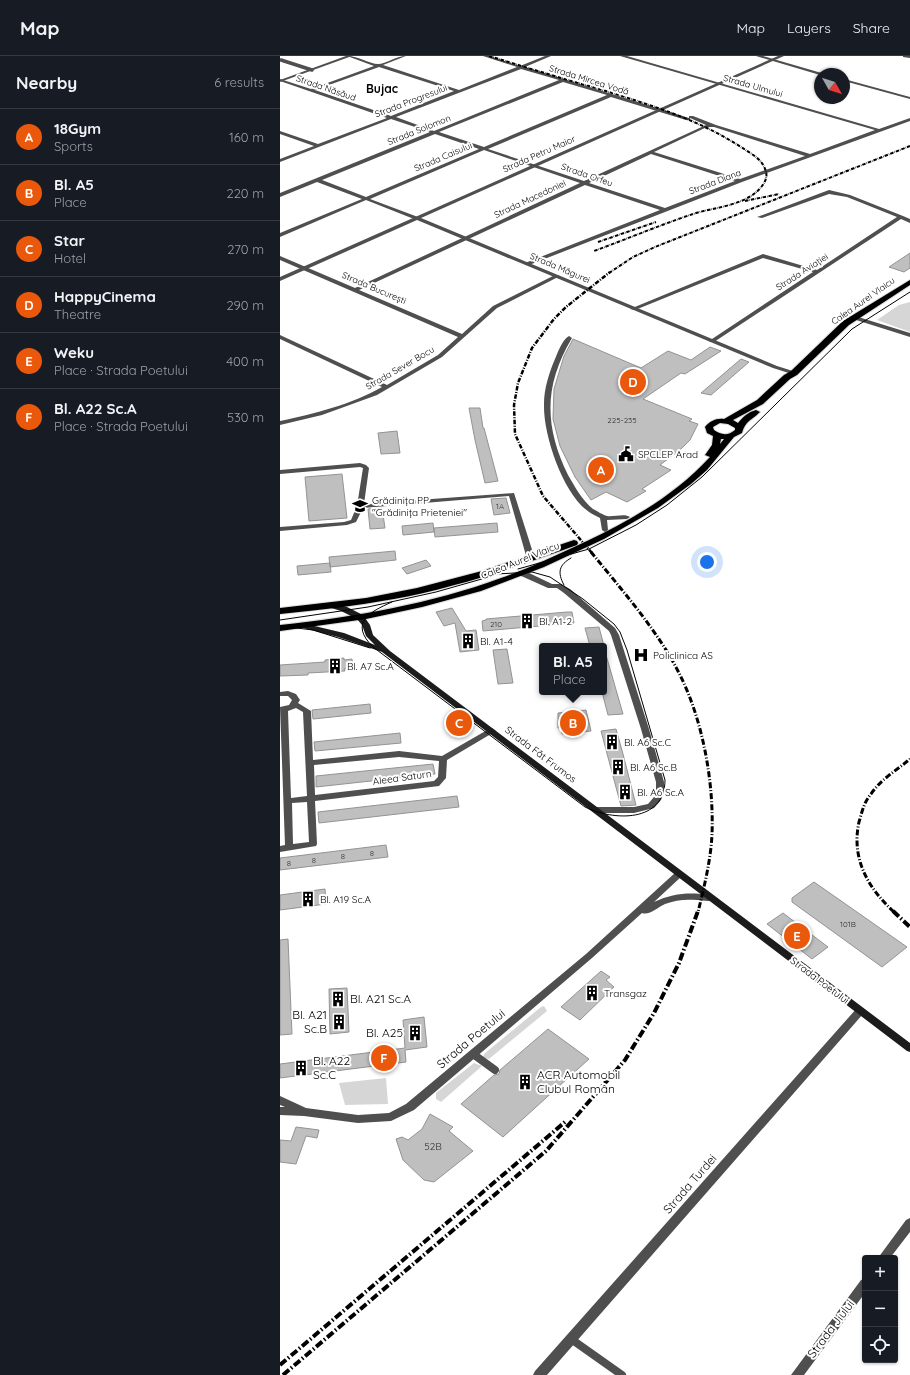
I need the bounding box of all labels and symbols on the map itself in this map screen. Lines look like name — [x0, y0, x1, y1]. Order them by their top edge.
street label: Strada Mircea Vodă — [548, 62, 630, 97]
north arrow — [814, 68, 850, 104]
street label: Strada Năsăud — [295, 72, 358, 103]
street label: Strada Ulmului — [722, 72, 784, 99]
district label: Bujac — [366, 81, 398, 96]
street label: Strada Progresului — [373, 82, 449, 119]
street label: Strada Solomon — [386, 112, 452, 147]
street label: Strada Petru Maior — [501, 132, 577, 175]
street label: Strada Caisului — [412, 139, 474, 174]
street label: Strada Orfeu — [560, 161, 614, 188]
street label: Strada Diana — [687, 167, 742, 196]
street label: Strada Macedoniei — [492, 177, 568, 220]
street label: Strada Măgurei — [529, 250, 592, 285]
street label: Strada Aviației — [774, 251, 830, 293]
street label: Strada București — [340, 269, 408, 306]
street label: Calea Aurel Vlaicu — [829, 274, 897, 327]
street label: Strada Sever Bocu — [364, 344, 436, 392]
pin: D — [620, 367, 646, 397]
house number: 225-235 — [607, 415, 637, 425]
public building icon: SPCLEP Arad — [617, 445, 635, 463]
place label: SPCLEP Arad — [638, 448, 698, 461]
pin: A — [588, 455, 614, 485]
place label: Grădinița PP "Grădinița Prieteniei" — [372, 494, 467, 519]
school or university icon: Grădinița PP "Grădinița Prieteniei" — [351, 497, 369, 515]
house number: 1A — [496, 501, 504, 511]
street label: Calea Aurel Vlaicu — [479, 539, 561, 582]
your location — [697, 552, 717, 572]
building icon: Bl. A1-2 — [518, 612, 536, 630]
place label: Bl. A1-2 — [539, 615, 572, 628]
house number: 210 — [490, 619, 502, 629]
building icon: Bl. A1-4 — [459, 632, 477, 650]
place label: Bl. A1-4 — [480, 635, 513, 648]
hospital icon: Policlinica AS — [632, 646, 650, 664]
place label: Policlinica AS — [653, 649, 713, 662]
building icon: Bl. A7 Sc.A — [326, 657, 344, 675]
place label: Bl. A7 Sc.A — [347, 660, 394, 673]
pin: C — [446, 708, 472, 738]
pin: B — [560, 708, 586, 738]
street label: Strada Făt Frumos — [502, 723, 579, 786]
building icon: Bl. A6 Sc.C — [603, 733, 621, 751]
place label: Bl. A6 Sc.C — [624, 736, 672, 749]
building icon: Bl. A6 Sc.B — [609, 758, 627, 776]
place label: Bl. A6 Sc.B — [630, 761, 678, 774]
street label: Aleea Saturn — [372, 767, 432, 788]
building icon: Bl. A6 Sc.A — [616, 783, 634, 801]
place label: Bl. A6 Sc.A — [637, 786, 685, 799]
house number: 8 — [370, 848, 374, 858]
house number: 8 — [341, 851, 345, 861]
house number: 8 — [312, 855, 316, 865]
house number: 8 — [287, 858, 291, 868]
building icon: Bl. A19 Sc.A — [299, 890, 317, 908]
place label: Bl. A19 Sc.A — [320, 893, 371, 906]
house number: 101B — [840, 919, 856, 929]
pin: E — [784, 921, 810, 951]
street label: Strada Poetului — [788, 954, 852, 1007]
building icon: Transgaz — [583, 984, 601, 1002]
place label: Transgaz — [604, 987, 647, 1000]
building icon: Bl. A21 Sc.A — [329, 990, 347, 1008]
place label: Bl. A21 Sc.A — [350, 991, 411, 1006]
street label: Strada Poetului — [434, 1006, 508, 1072]
place label: Bl. A21 Sc.B — [292, 1007, 327, 1036]
building icon: Bl. A21 Sc.B — [330, 1013, 348, 1031]
building icon: Bl. A25 — [406, 1024, 424, 1042]
place label: Bl. A25 — [366, 1025, 403, 1040]
pin: F — [371, 1043, 397, 1073]
place label: Bl. A22 Sc.C — [313, 1053, 350, 1082]
building icon: Bl. A22 Sc.C — [292, 1059, 310, 1077]
place label: ACR Automobil Clubul Român — [537, 1067, 620, 1096]
building icon: ACR Automobil Clubul Român — [516, 1073, 534, 1091]
house number: 52B — [424, 1140, 442, 1153]
street label: Strada Turdei — [660, 1151, 720, 1217]
street label: Strada Jiului — [804, 1297, 857, 1361]

